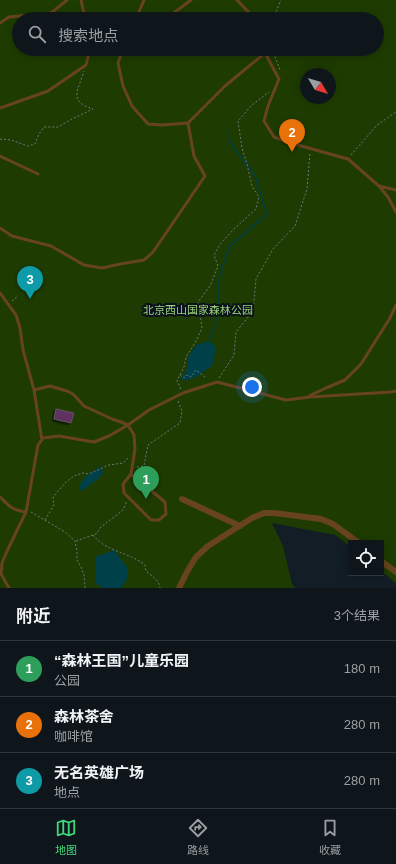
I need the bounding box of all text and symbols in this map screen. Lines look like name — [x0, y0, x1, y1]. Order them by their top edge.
search box — [12, 12, 384, 56]
icon: search — [26, 23, 48, 45]
text: 搜索地点 — [58, 27, 118, 44]
north arrow — [300, 68, 336, 104]
pin: 2 — [279, 119, 305, 152]
pin: 3 — [17, 266, 43, 299]
park label: 北京西山国家森林公园 — [143, 304, 253, 316]
your location — [242, 377, 262, 397]
pin: 1 — [133, 466, 159, 499]
map controls — [348, 540, 384, 576]
button: locate — [348, 540, 384, 576]
text: 附近 — [16, 607, 50, 626]
text: 3个结果 — [334, 608, 380, 623]
text: “森林王国”儿童乐园 — [54, 652, 189, 669]
text: 1 — [25, 661, 33, 676]
text: 180 m — [344, 661, 380, 676]
text: 公园 — [54, 673, 80, 688]
text: 森林茶舍 — [54, 708, 114, 725]
text: 2 — [25, 717, 33, 732]
text: 280 m — [344, 717, 380, 732]
text: 咖啡馆 — [54, 729, 93, 744]
text: 无名英雄广场 — [54, 764, 144, 781]
text: 3 — [25, 773, 33, 788]
text: 280 m — [344, 773, 380, 788]
text: 地点 — [54, 785, 80, 800]
tab: 地图 — [55, 817, 77, 857]
tab: 路线 — [187, 817, 209, 857]
tab: 收藏 — [319, 817, 341, 857]

